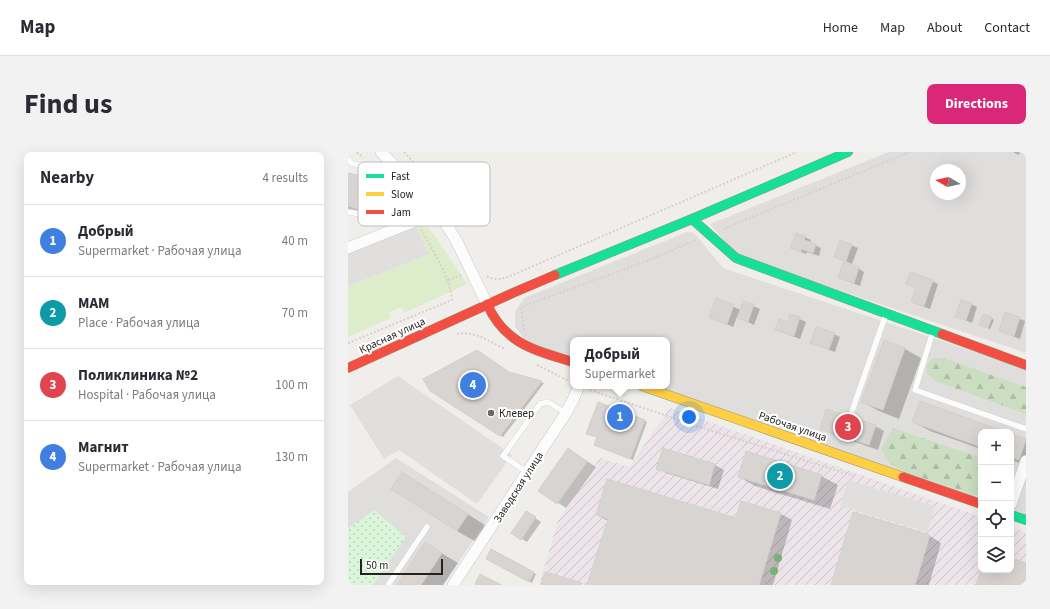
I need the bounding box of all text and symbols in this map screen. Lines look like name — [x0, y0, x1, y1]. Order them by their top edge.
text: Map — [20, 14, 55, 41]
text: Home — [823, 18, 858, 38]
text: Map — [880, 18, 905, 38]
text: About — [927, 18, 962, 38]
text: Contact — [984, 18, 1030, 38]
text: Find us — [24, 84, 112, 124]
button: Directions — [927, 84, 1026, 124]
legend — [358, 162, 490, 226]
north arrow — [930, 164, 966, 200]
text: Nearby — [40, 166, 94, 190]
text: 4 results — [263, 169, 308, 187]
text: Fast — [391, 169, 410, 184]
text: Slow — [391, 187, 414, 202]
text: Jam — [391, 205, 411, 220]
text: Добрый — [78, 221, 133, 242]
text: 1 — [50, 232, 56, 250]
text: 40 m — [282, 232, 308, 250]
text: Supermarket · Рабочая улица — [78, 242, 241, 260]
text: МАМ — [78, 293, 109, 314]
text: 2 — [50, 304, 56, 322]
text: 70 m — [282, 304, 308, 322]
text: Place · Рабочая улица — [78, 314, 200, 332]
street label: Красная улица — [357, 314, 428, 357]
popup — [570, 337, 670, 389]
text: Добрый — [585, 344, 640, 365]
text: Поликлиника №2 — [78, 365, 198, 386]
text: Supermarket — [585, 365, 655, 383]
pin: 4 — [460, 370, 486, 400]
text: 3 — [50, 376, 56, 394]
text: 100 m — [275, 376, 308, 394]
text: Hospital · Рабочая улица — [78, 386, 216, 404]
pin: 1 — [607, 402, 633, 432]
place label: Клевер — [499, 406, 534, 421]
your location — [679, 407, 699, 427]
marker: Клевер — [486, 408, 496, 418]
street label: Рабочая улица — [757, 408, 829, 445]
pin: 3 — [835, 412, 861, 442]
map controls — [978, 429, 1014, 573]
button: + — [978, 429, 1014, 465]
text: Магнит — [78, 437, 129, 458]
text: 4 — [50, 448, 56, 466]
text: 130 m — [275, 448, 308, 466]
street label: Заводская улица — [490, 449, 547, 526]
text: Supermarket · Рабочая улица — [78, 458, 241, 476]
pin: 2 — [767, 461, 793, 491]
button: − — [978, 465, 1014, 501]
button: locate — [978, 501, 1014, 537]
button: layers — [978, 537, 1014, 573]
scale bar — [360, 557, 443, 576]
text: 50 m — [366, 558, 388, 573]

